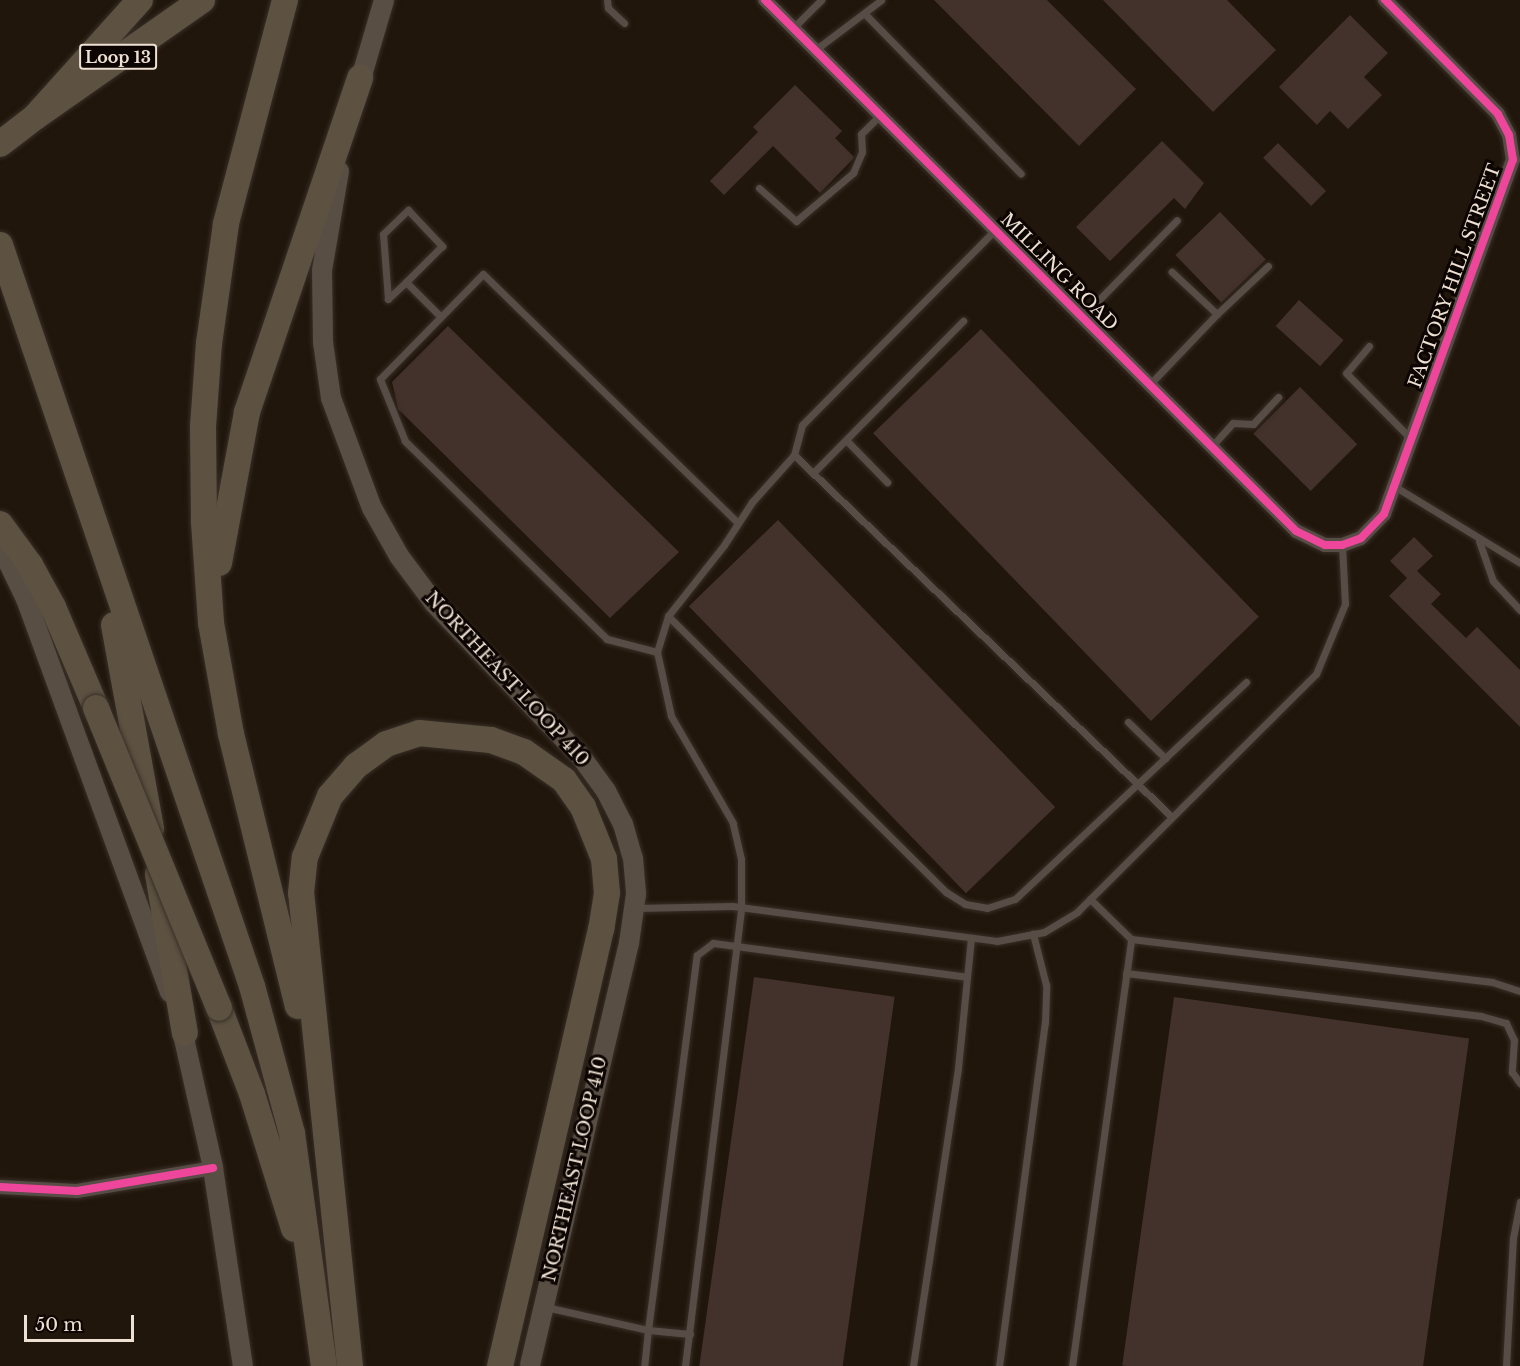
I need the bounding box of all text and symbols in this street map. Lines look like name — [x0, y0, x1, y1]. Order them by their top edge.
road number: Loop 13 — [79, 44, 157, 70]
street label: FACTORY HILL STREET — [1404, 160, 1506, 392]
street label: MILLING ROAD — [996, 209, 1122, 335]
street label: NORTHEAST LOOP 410 — [420, 587, 594, 771]
street label: NORTHEAST LOOP 410 — [538, 1054, 612, 1284]
scale bar — [27, 1303, 136, 1341]
text: 50 m — [35, 1314, 83, 1336]

